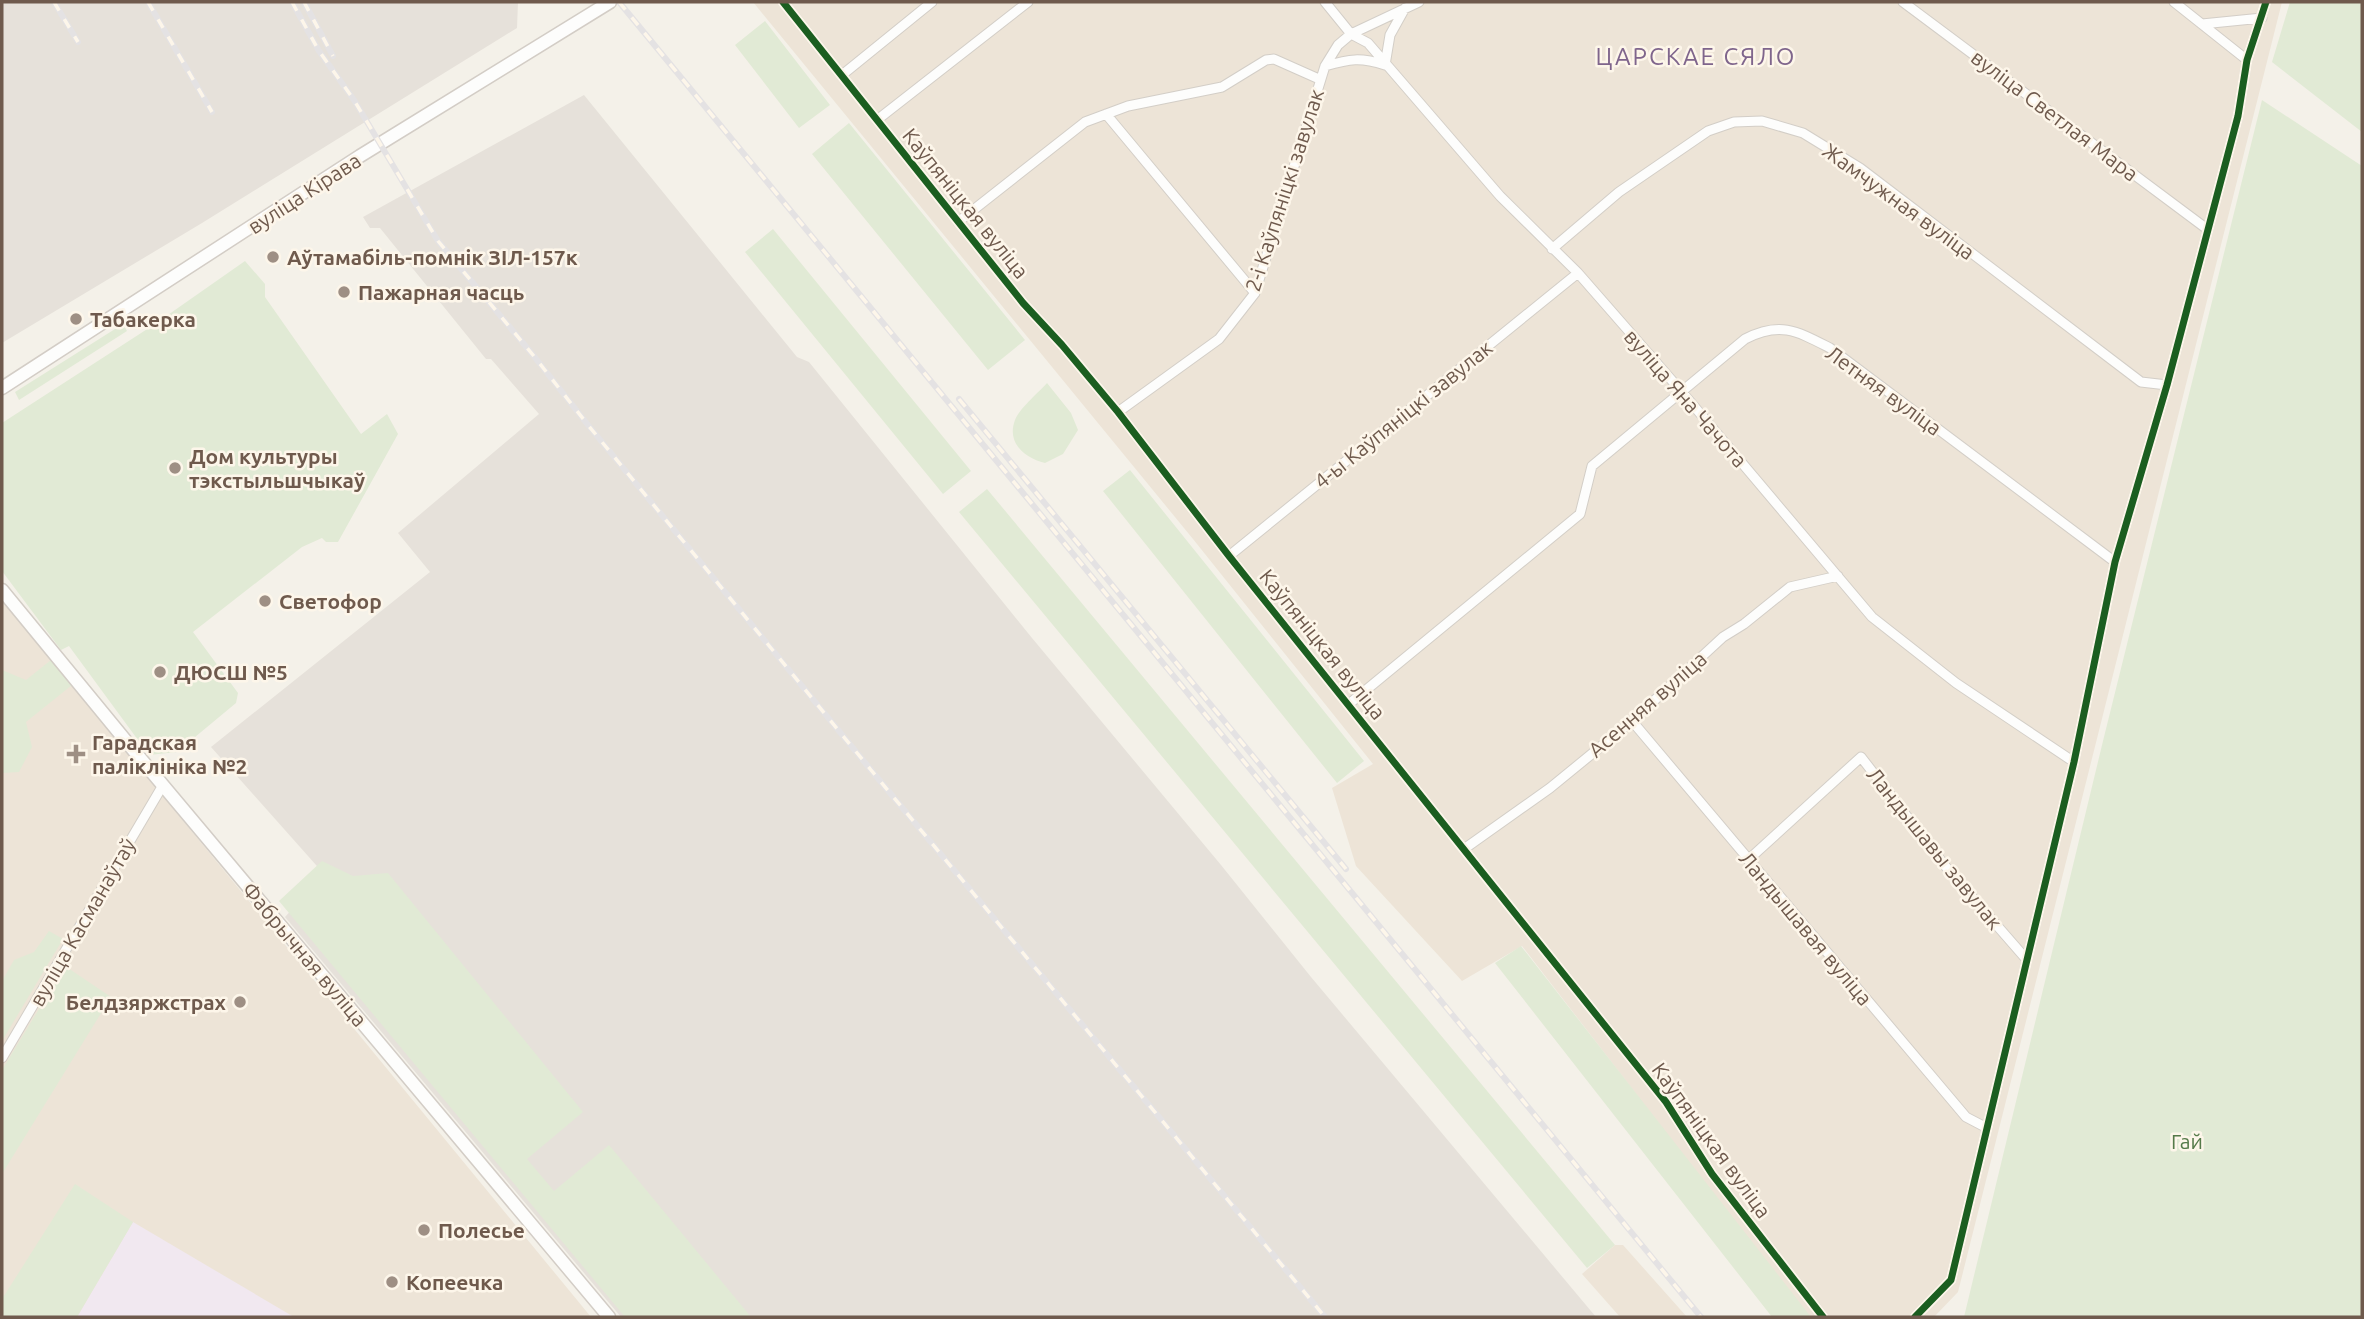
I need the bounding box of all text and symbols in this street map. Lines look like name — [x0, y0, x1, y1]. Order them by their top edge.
district label: ЦАРСКАЕ СЯЛО — [1596, 43, 1796, 70]
street label: вуліца Светлая Мара — [1967, 44, 2143, 186]
street label: 2-і Каўпяніцкі завулак — [1240, 86, 1328, 294]
street label: Каўпяніцкая вуліца — [898, 123, 1034, 283]
street label: Жамчужная вуліца — [1818, 138, 1980, 264]
street label: вуліца Кірава — [243, 148, 365, 238]
place label: Аўтамабіль-помнік ЗІЛ-157к — [287, 245, 578, 269]
marker: Аўтамабіль-помнік ЗІЛ-157к — [265, 249, 281, 265]
place label: Пажарная часць — [358, 280, 524, 304]
marker: Пажарная часць — [336, 284, 352, 300]
place label: Табакерка — [90, 307, 196, 331]
marker: Табакерка — [68, 311, 84, 327]
street label: вуліца Яна Чачота — [1620, 324, 1752, 472]
street label: 4-ы Каўпяніцкі завулак — [1309, 335, 1497, 493]
street label: Летняя вуліца — [1822, 340, 1946, 440]
place label: Дом культуры тэкстыльшчыкаў — [189, 444, 365, 492]
marker: Дом культуры тэкстыльшчыкаў — [167, 460, 183, 476]
street label: Каўпяніцкая вуліца — [1255, 564, 1391, 724]
place label: Светофор — [279, 589, 382, 613]
marker: Светофор — [257, 593, 273, 609]
street label: Асенняя вуліца — [1583, 646, 1711, 762]
place label: ДЮСШ №5 — [174, 660, 288, 684]
marker: ДЮСШ №5 — [152, 664, 168, 680]
place label: Гарадская паліклініка №2 — [92, 730, 247, 778]
marker: Гарадская паліклініка №2 — [66, 744, 86, 764]
street label: Ландышавы завулак — [1862, 762, 2008, 934]
street label: вуліца Касманаўтаў — [24, 834, 140, 1010]
street label: Ландышавая вуліца — [1735, 846, 1877, 1010]
street label: Фабрычная вуліца — [238, 877, 372, 1031]
place label: Белдзяржстрах — [66, 990, 227, 1014]
marker: Белдзяржстрах — [232, 994, 248, 1010]
street label: Каўпяніцкая вуліца — [1648, 1058, 1776, 1222]
park label: Гай — [2171, 1129, 2203, 1153]
place label: Полесье — [438, 1218, 525, 1242]
marker: Полесье — [416, 1222, 432, 1238]
place label: Копеечка — [406, 1270, 503, 1294]
marker: Копеечка — [384, 1274, 400, 1290]

